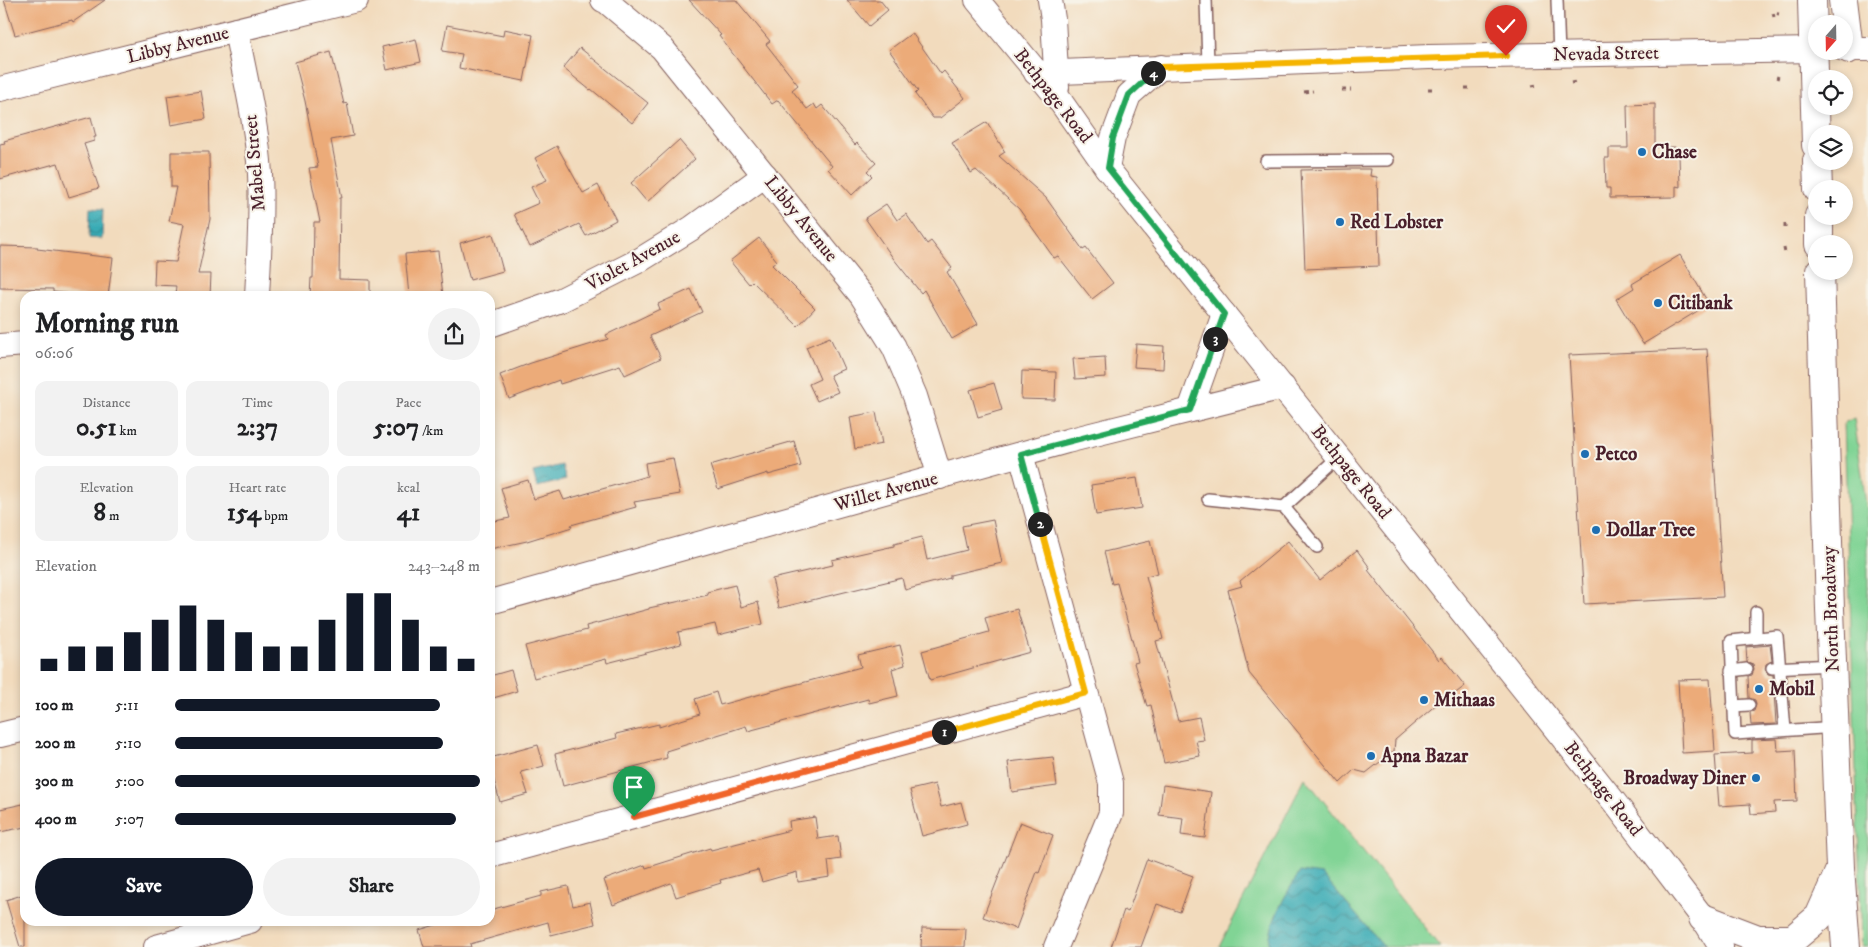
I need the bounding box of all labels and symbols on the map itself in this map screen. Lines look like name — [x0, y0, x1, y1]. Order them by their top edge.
pin — [1485, 5, 1527, 56]
north arrow — [1808, 15, 1852, 60]
street label: Libby Avenue — [125, 21, 231, 69]
street label: Nevada Street — [1553, 42, 1659, 66]
street label: Bethpage Road — [1009, 44, 1097, 148]
pin: 4 — [1140, 60, 1166, 86]
street label: Mabel Street — [239, 114, 271, 212]
place label: Chase — [1652, 141, 1697, 164]
marker: Chase — [1636, 146, 1648, 158]
street label: Libby Avenue — [759, 171, 843, 267]
place label: Red Lobster — [1350, 211, 1444, 234]
marker: Red Lobster — [1334, 216, 1346, 228]
street label: Violet Avenue — [581, 226, 684, 297]
place label: Citibank — [1668, 292, 1733, 315]
marker: Citibank — [1652, 297, 1664, 309]
pin: 3 — [1202, 326, 1228, 352]
street label: Bethpage Road — [1306, 420, 1396, 524]
place label: Petco — [1595, 443, 1637, 466]
marker: Petco — [1579, 448, 1591, 460]
street label: Willet Avenue — [831, 467, 941, 517]
pin: 2 — [1028, 512, 1052, 536]
place label: Dollar Tree — [1606, 519, 1695, 542]
marker: Dollar Tree — [1590, 524, 1602, 536]
street label: North Broadway — [1817, 544, 1845, 673]
place label: Mobil — [1769, 678, 1815, 701]
marker: Mobil — [1753, 683, 1765, 695]
place label: Mithaas — [1434, 689, 1495, 712]
marker: Mithaas — [1418, 694, 1430, 706]
pin: 1 — [932, 720, 956, 744]
street label: Bethpage Road — [1559, 737, 1647, 841]
place label: Apna Bazar — [1380, 745, 1469, 768]
marker: Apna Bazar — [1365, 750, 1377, 762]
pin — [613, 766, 655, 817]
place label: Broadway Diner — [1623, 767, 1747, 790]
marker: Broadway Diner — [1750, 772, 1762, 784]

